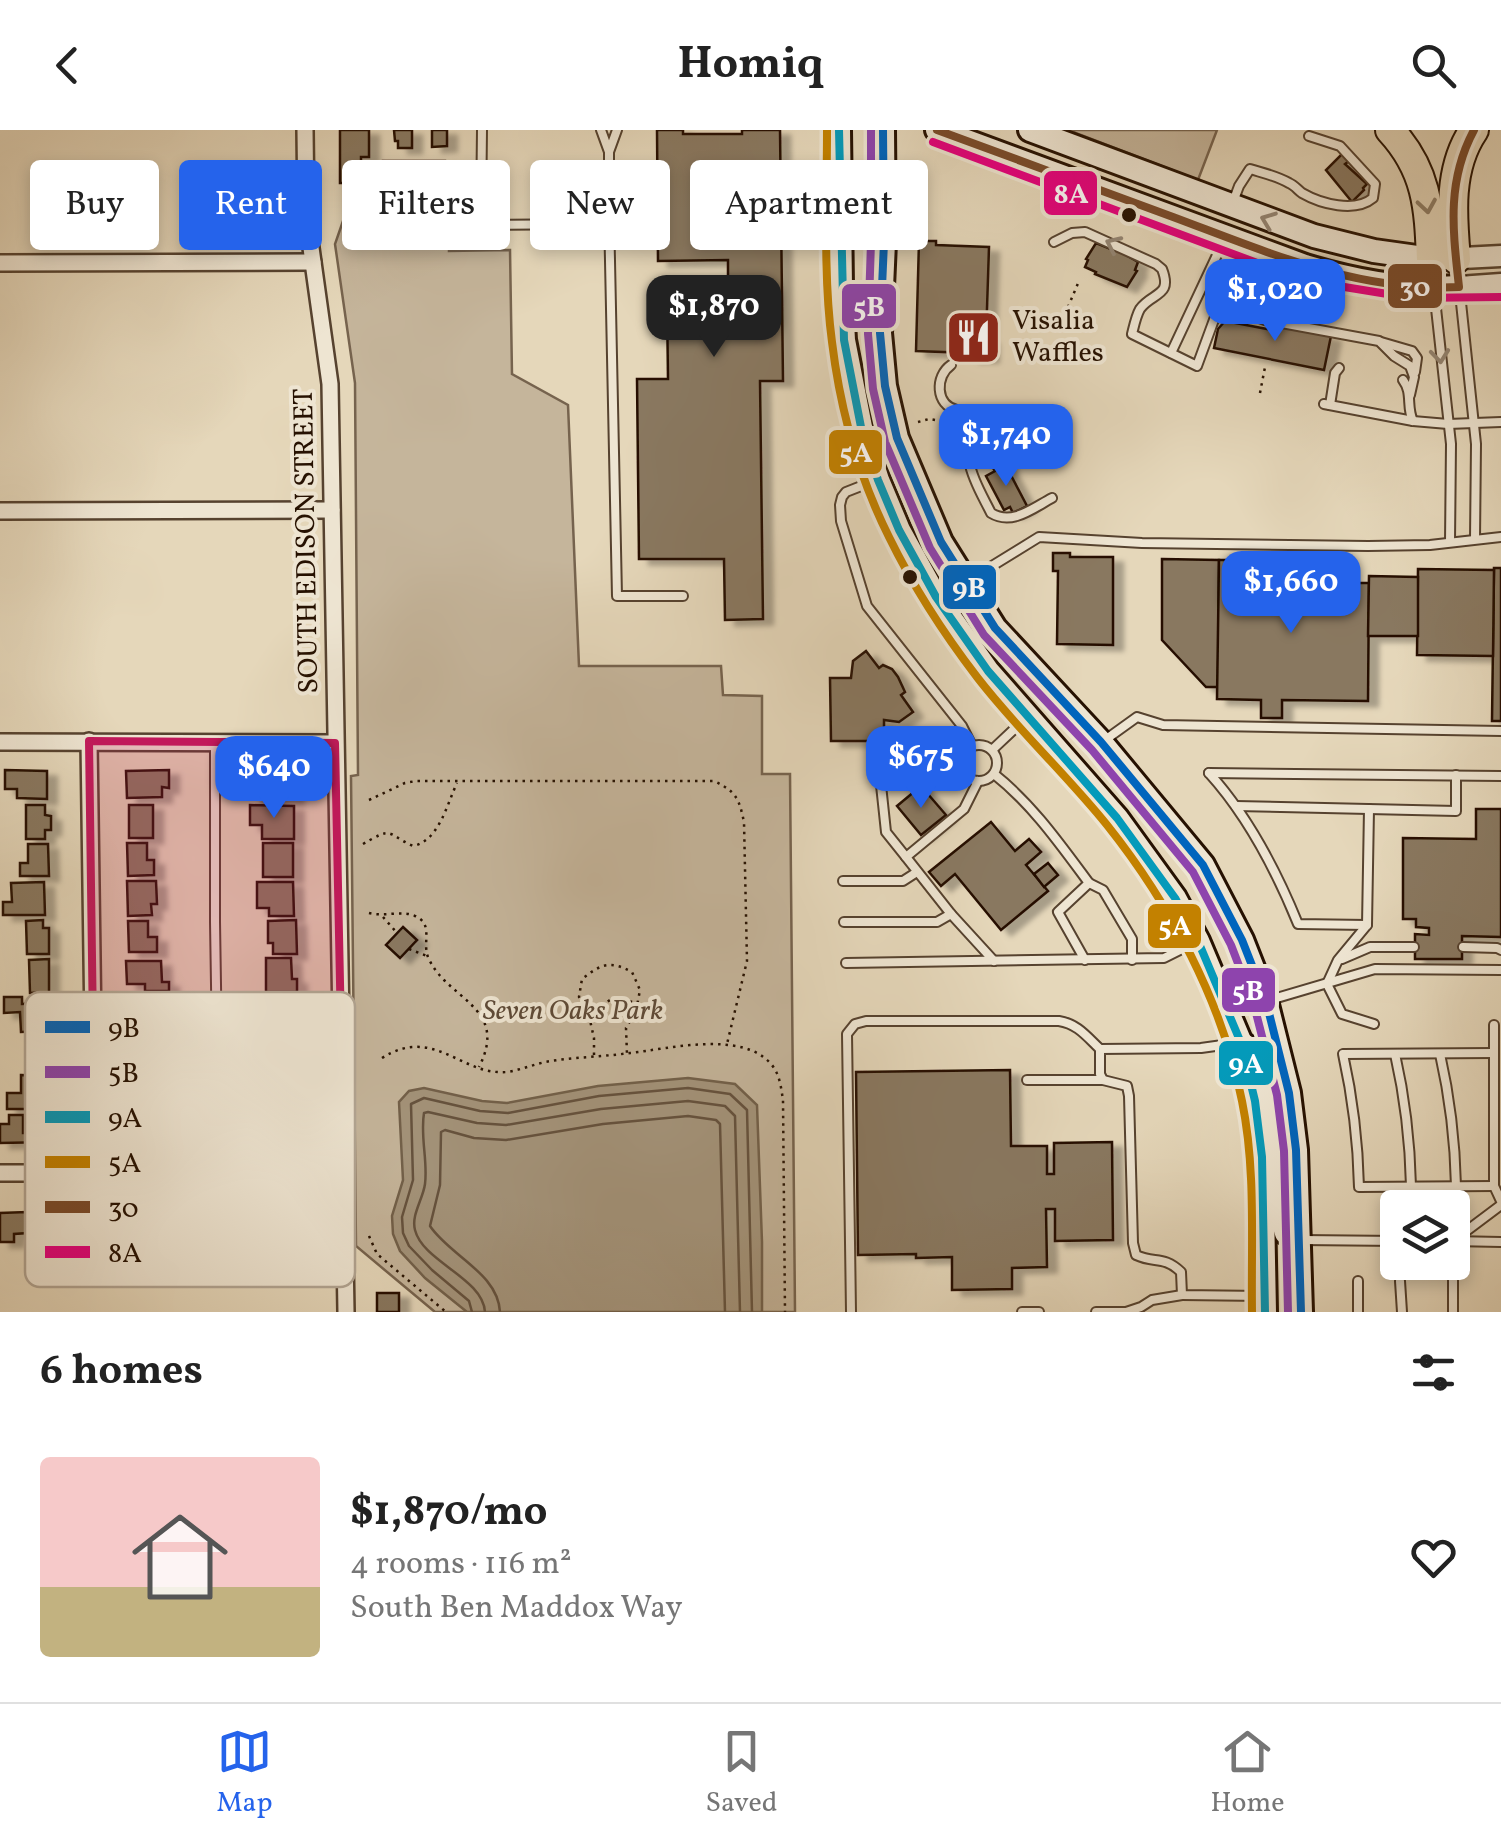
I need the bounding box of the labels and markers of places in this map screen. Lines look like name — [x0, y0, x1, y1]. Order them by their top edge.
unlabelled marker — [1119, 205, 1139, 225]
pin: $1,020 — [1194, 259, 1356, 344]
pin: $1,870 — [633, 275, 795, 360]
place label: Visalia Waffles — [1012, 302, 1104, 373]
restaurant icon: Visalia Waffles — [943, 307, 1003, 367]
pin: $1,740 — [925, 404, 1087, 489]
pin: $1,660 — [1210, 551, 1372, 636]
unlabelled marker — [900, 567, 920, 587]
pin: $675 — [862, 726, 980, 811]
pin: $640 — [215, 736, 333, 821]

